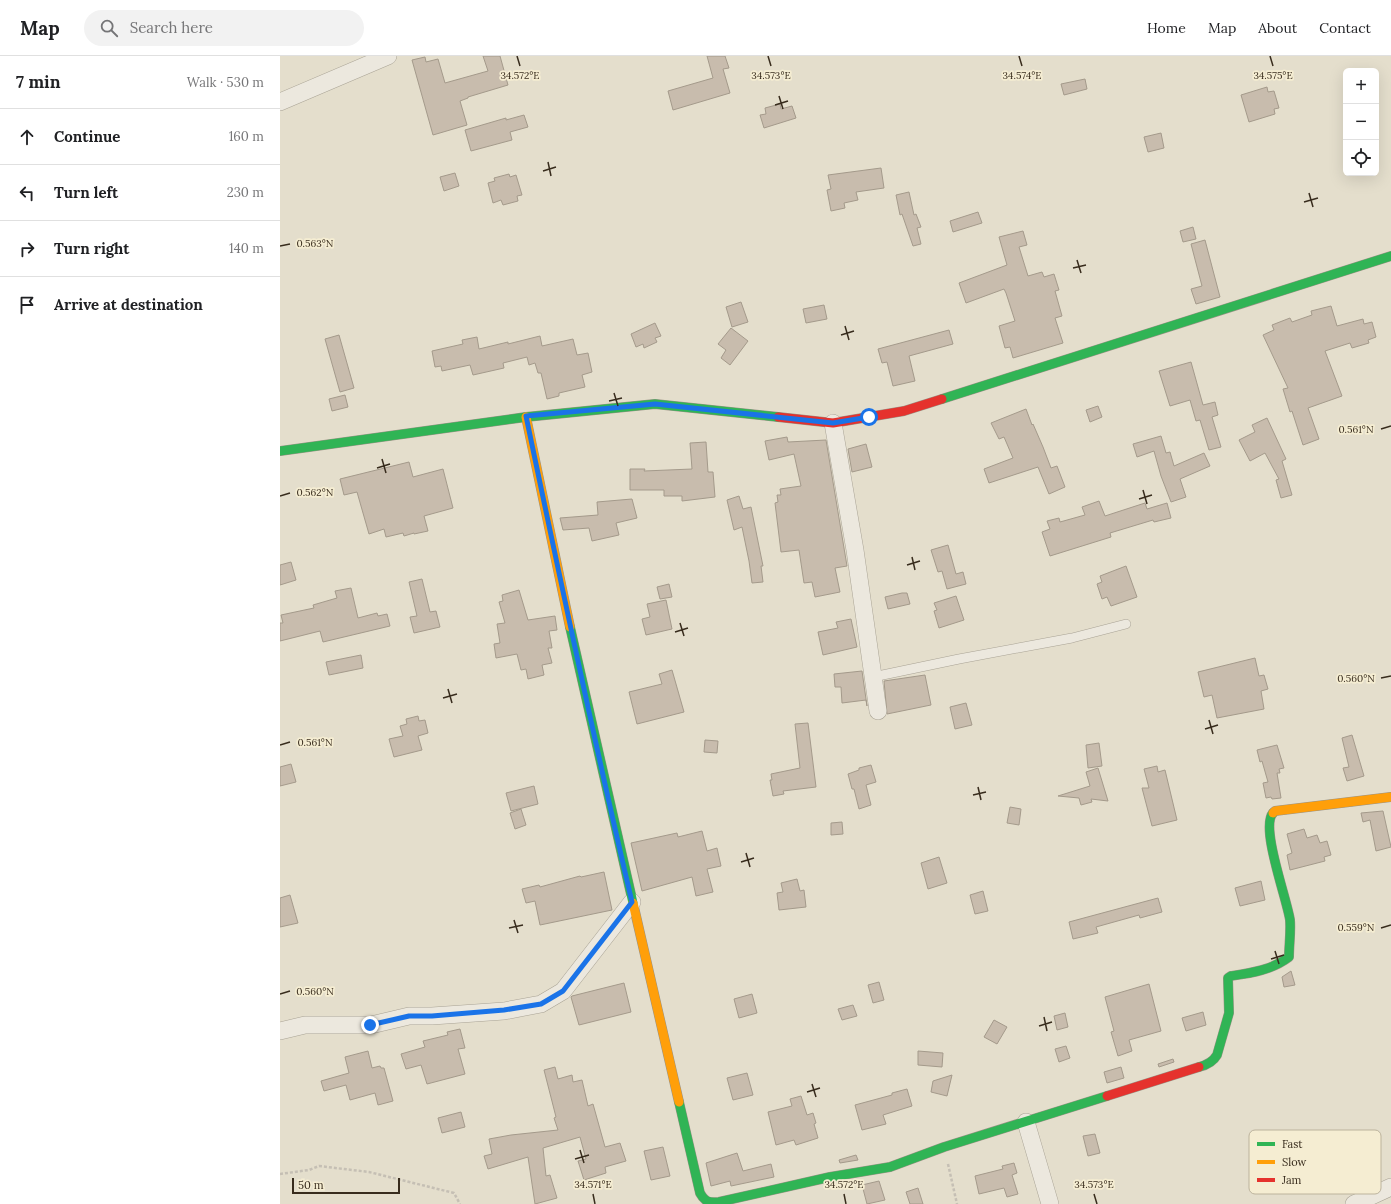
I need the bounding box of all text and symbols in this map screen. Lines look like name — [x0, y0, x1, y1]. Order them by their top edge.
search box — [84, 10, 364, 46]
text: Map — [20, 16, 60, 40]
icon: search — [98, 17, 120, 39]
text: Search here — [130, 18, 213, 37]
text: Home — [1147, 19, 1186, 37]
text: Map — [1208, 19, 1236, 37]
text: About — [1258, 19, 1297, 37]
text: Contact — [1319, 19, 1371, 37]
map controls — [1343, 68, 1379, 176]
button: + — [1343, 68, 1379, 104]
text: 34.572°E — [500, 69, 540, 82]
text: 34.573°E — [751, 69, 791, 82]
text: 34.574°E — [1003, 69, 1041, 82]
text: 34.575°E — [1253, 69, 1293, 82]
text: 7 min — [16, 71, 61, 93]
text: Walk · 530 m — [187, 74, 264, 91]
button: − — [1343, 104, 1379, 140]
icon: ahead — [16, 126, 38, 148]
text: Continue — [54, 127, 120, 146]
text: 160 m — [229, 128, 264, 145]
button: locate — [1343, 140, 1379, 176]
icon: left — [16, 182, 38, 204]
text: Turn left — [54, 183, 118, 202]
text: 230 m — [227, 184, 264, 201]
text: 0.563°N — [297, 237, 334, 250]
icon: right — [16, 238, 38, 260]
text: Turn right — [54, 239, 130, 258]
text: 140 m — [229, 240, 264, 257]
icon: arrive — [16, 294, 38, 316]
text: Arrive at destination — [54, 295, 203, 314]
route start — [860, 408, 878, 426]
text: 0.561°N — [1338, 423, 1374, 436]
text: 0.562°N — [297, 486, 334, 499]
text: 0.560°N — [1337, 672, 1375, 685]
text: 0.561°N — [297, 736, 333, 749]
text: 0.559°N — [1338, 921, 1375, 934]
text: 0.560°N — [296, 985, 334, 998]
route end — [361, 1016, 379, 1034]
legend — [1249, 1130, 1381, 1194]
text: Fast — [1282, 1137, 1303, 1151]
text: Slow — [1282, 1155, 1307, 1169]
text: Jam — [1281, 1173, 1302, 1187]
scale bar — [292, 1176, 400, 1195]
text: 50 m — [298, 1178, 324, 1192]
text: 34.571°E — [574, 1178, 612, 1191]
text: 34.572°E — [824, 1178, 864, 1191]
text: 34.573°E — [1074, 1178, 1114, 1191]

